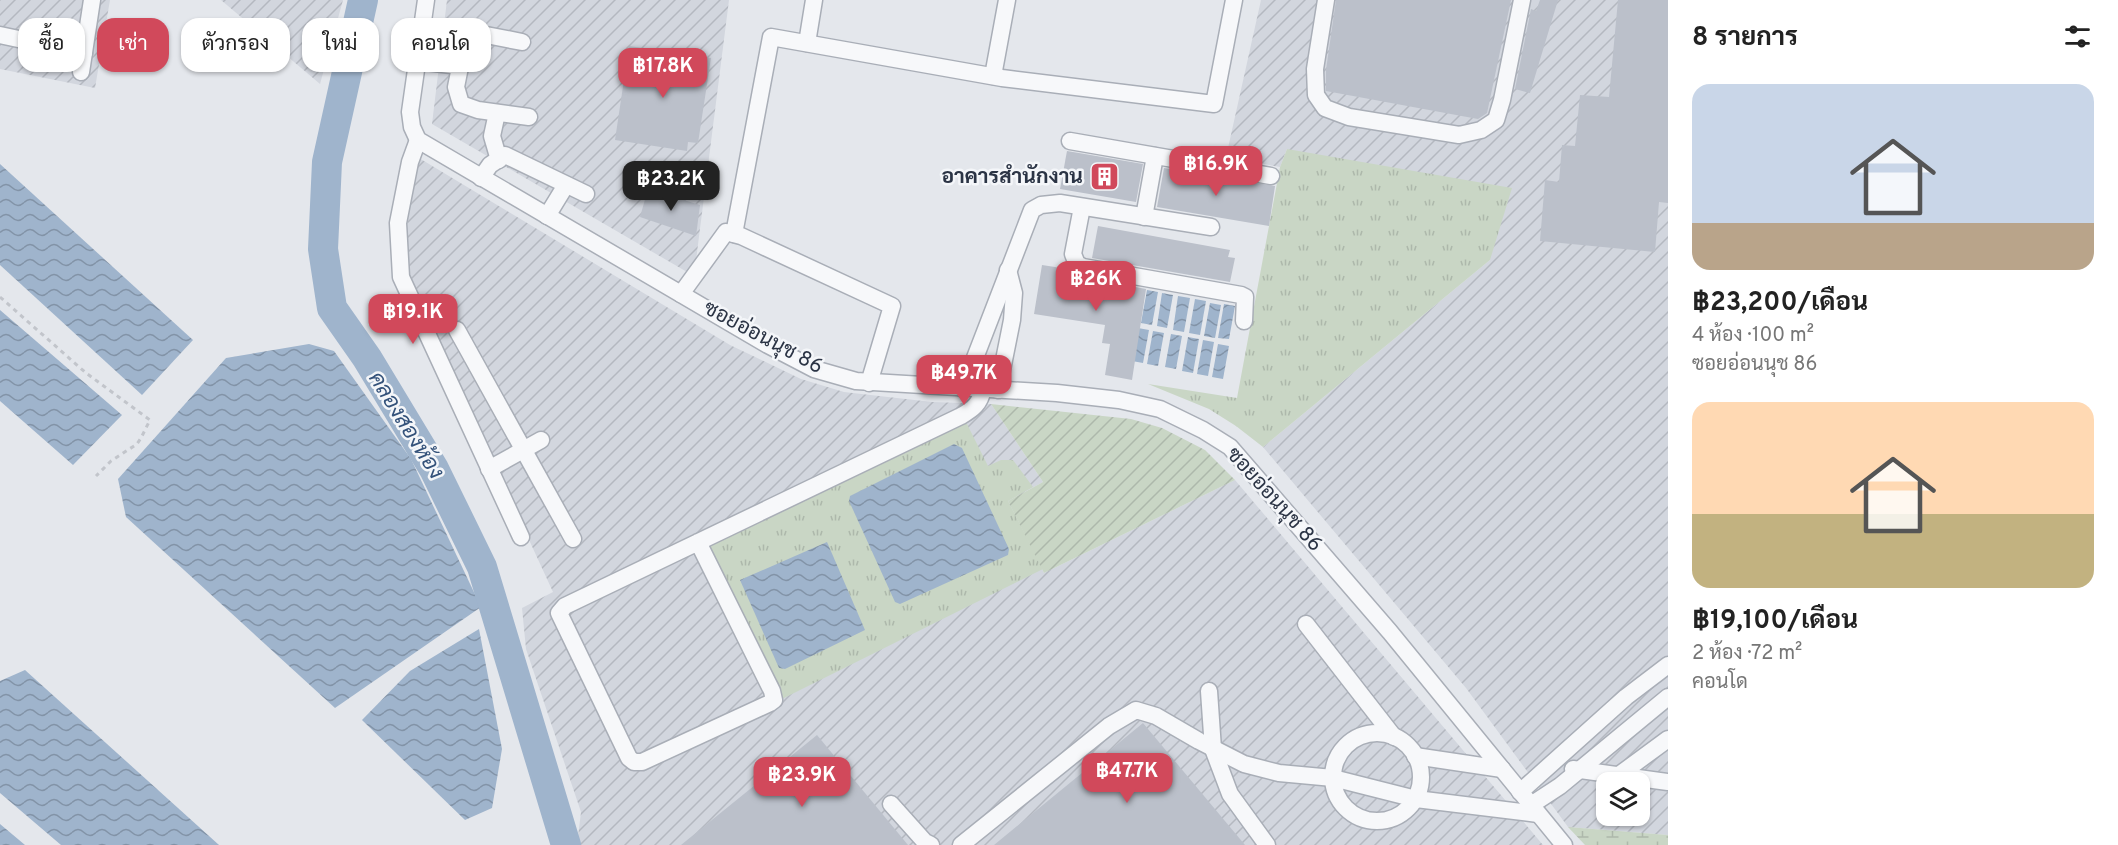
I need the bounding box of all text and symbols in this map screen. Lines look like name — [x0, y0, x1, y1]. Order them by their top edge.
chip: ซื้อ — [18, 18, 85, 72]
chip: เช่า — [97, 18, 169, 72]
chip: ตัวกรอง — [181, 18, 290, 72]
chip: ใหม่ — [302, 18, 379, 72]
chip: คอนโด — [391, 18, 491, 72]
icon: filters — [2061, 20, 2094, 53]
text: 8 รายการ — [1692, 22, 1798, 55]
pin: ฿17.8K — [614, 48, 712, 99]
text: ฿17.8K — [632, 54, 694, 80]
icon: home — [1839, 123, 1947, 231]
pin: ฿16.9K — [1167, 146, 1265, 197]
text: ฿16.9K — [1183, 152, 1249, 178]
pin: ฿23.2K — [622, 161, 720, 212]
building icon: อาคารสำนักงาน — [1088, 161, 1120, 193]
place label: อาคารสำนักงาน — [941, 163, 1083, 191]
text: ฿23.2K — [637, 167, 705, 193]
pin: ฿26K — [1060, 261, 1132, 312]
text: ฿26K — [1070, 267, 1122, 293]
text: ฿23,200/เดือน — [1692, 287, 1868, 320]
pin: ฿19.1K — [364, 294, 462, 345]
street label: ซอยอ่อนนุช 86 — [699, 295, 827, 381]
text: ฿19.1K — [382, 300, 444, 326]
text: 4 ห้อง · 100 m² — [1692, 323, 1814, 349]
text: ซอยอ่อนนุช 86 — [1692, 352, 1817, 378]
pin: ฿49.7K — [915, 355, 1013, 406]
text: ฿49.7K — [931, 361, 997, 387]
water label: คลองสองห้อง — [361, 366, 450, 485]
icon: home — [1839, 441, 1947, 549]
street label: ซอยอ่อนนุช 86 — [1220, 442, 1328, 558]
text: ฿19,100/เดือน — [1692, 605, 1858, 638]
text: 2 ห้อง · 72 m² — [1692, 641, 1802, 667]
text: คอนโด — [1692, 670, 1748, 696]
pin: ฿47.7K — [1078, 753, 1176, 804]
pin: ฿23.9K — [753, 757, 851, 808]
text: ฿47.7K — [1096, 759, 1158, 785]
text: ฿23.9K — [768, 763, 836, 789]
map controls — [1596, 772, 1650, 826]
button: layers — [1596, 772, 1650, 826]

